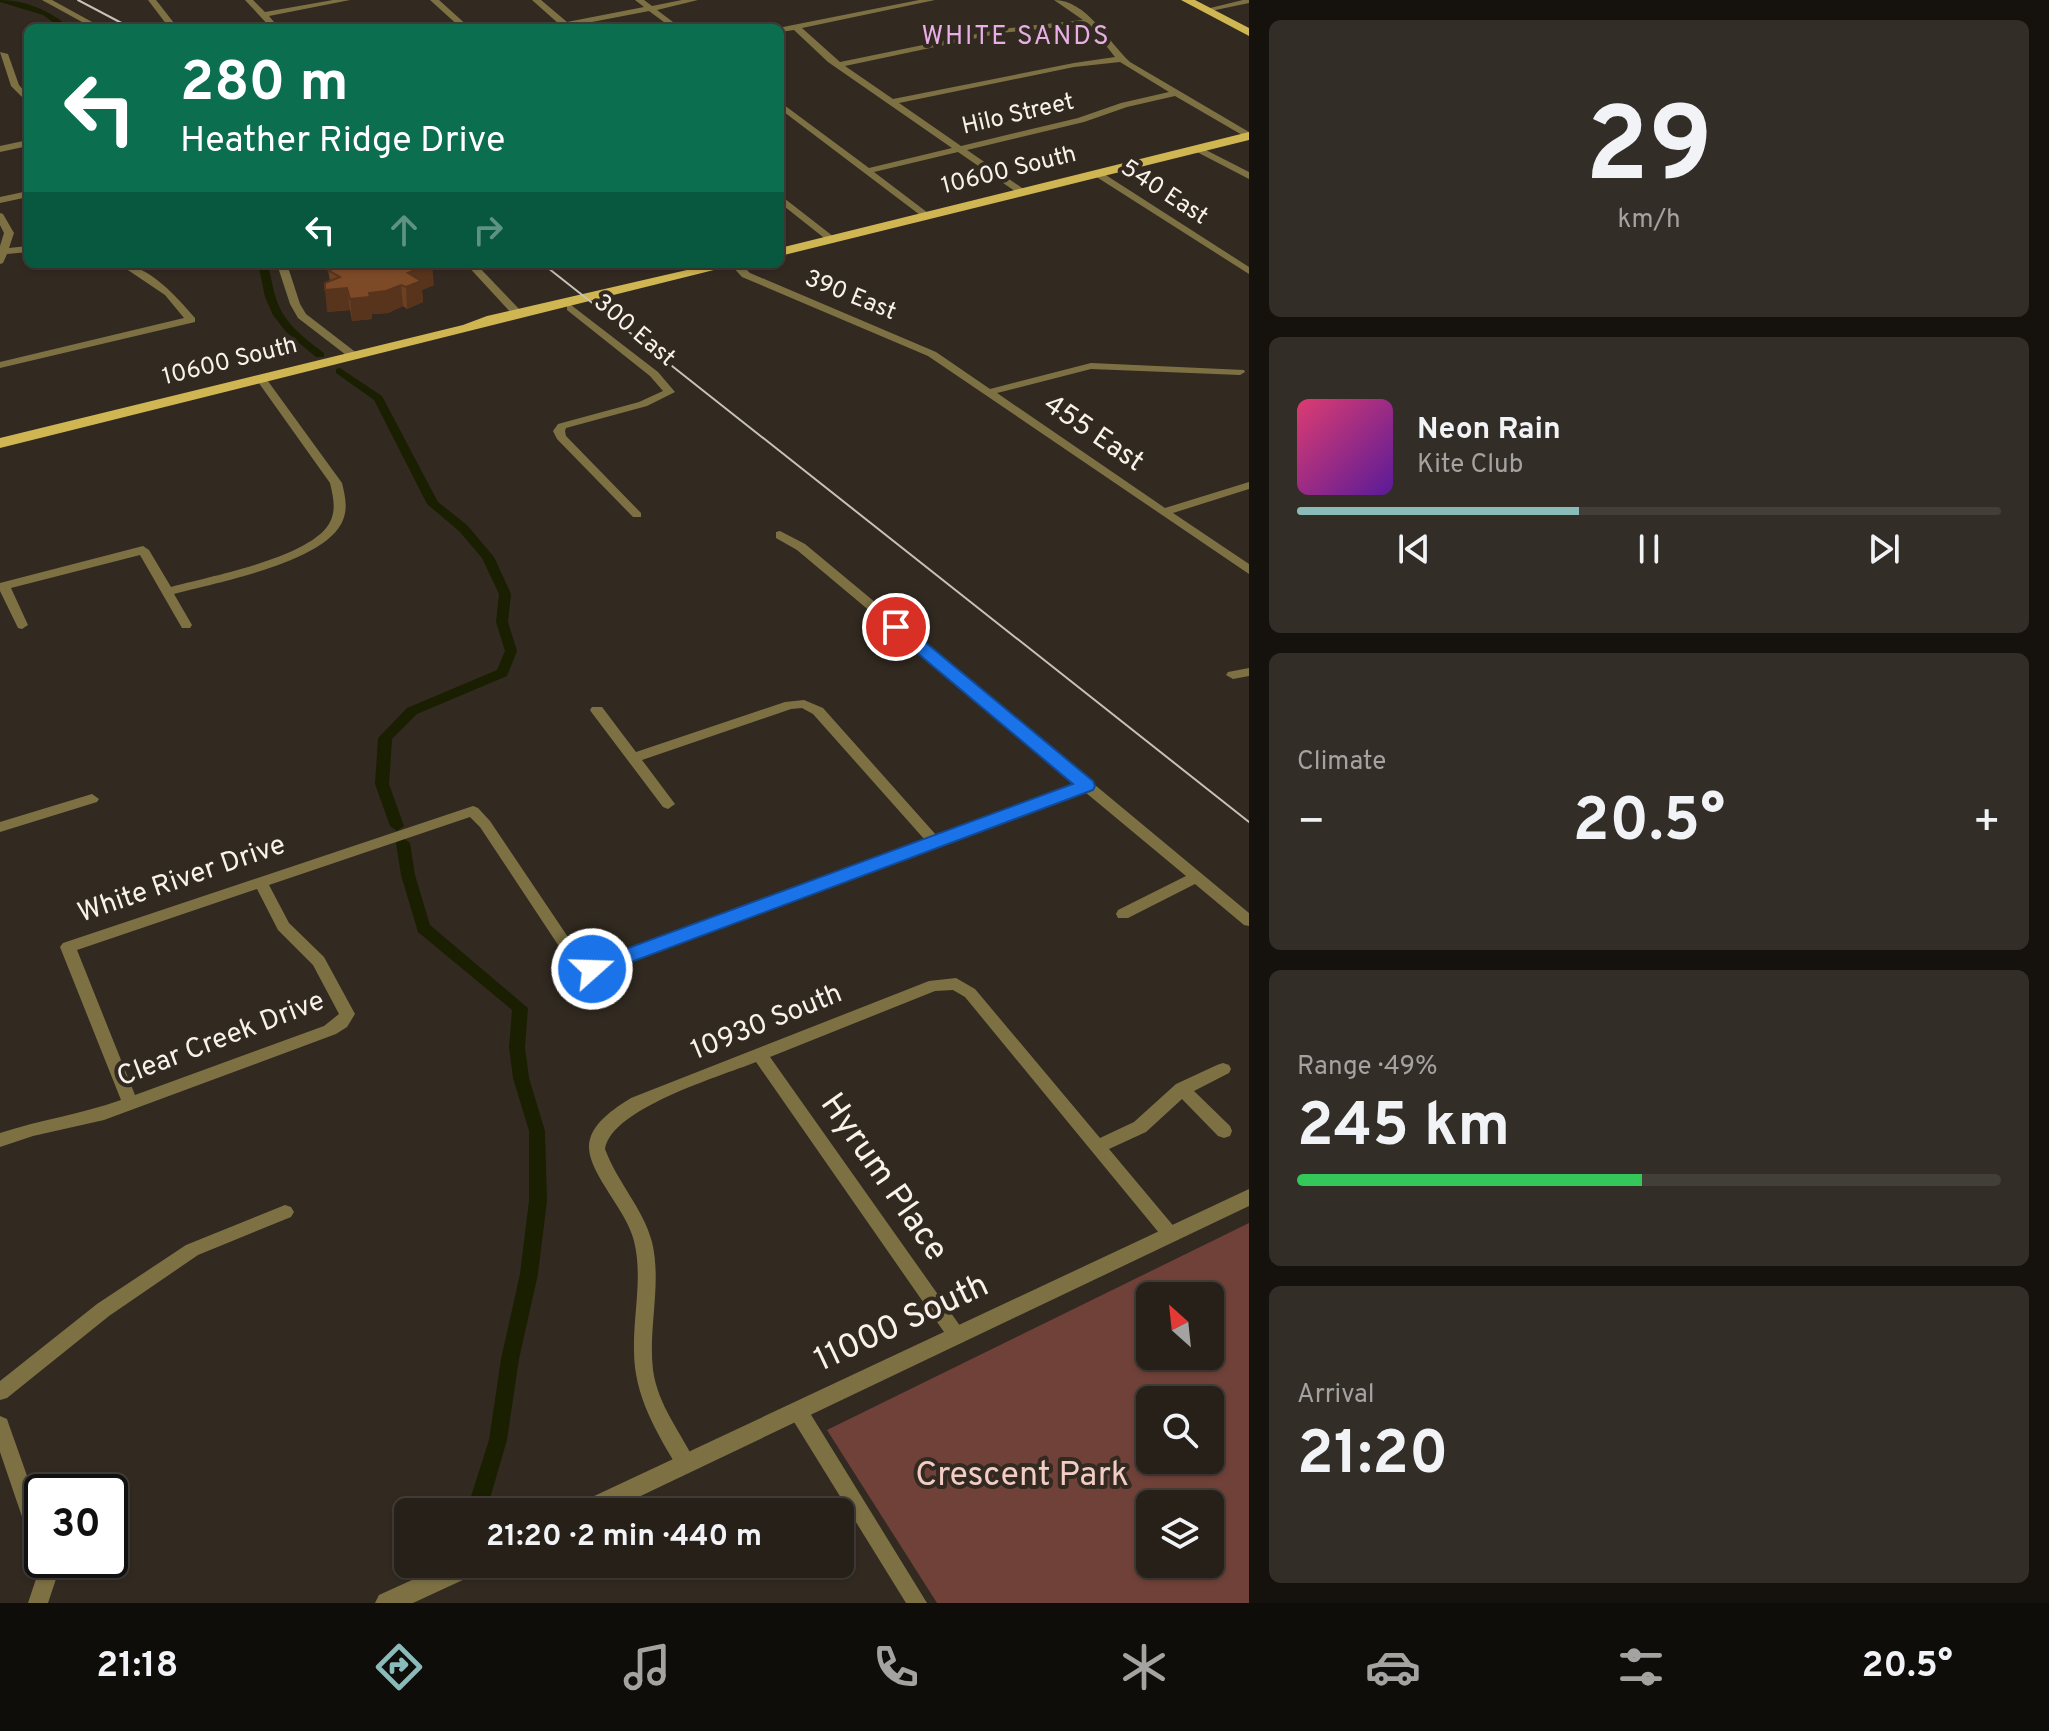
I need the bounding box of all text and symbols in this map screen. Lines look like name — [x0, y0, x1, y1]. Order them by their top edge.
district label: WHITE SANDS — [921, 21, 1111, 54]
text: 280 m — [180, 50, 348, 120]
icon: left — [48, 56, 152, 160]
text: 29 — [1585, 86, 1713, 218]
street label: Hilo Street — [959, 88, 1077, 142]
text: Heather Ridge Drive — [180, 119, 505, 165]
street label: 10600 South — [938, 140, 1080, 202]
street label: 540 East — [1115, 154, 1213, 232]
text: km/h — [1617, 204, 1681, 237]
icon: left — [298, 208, 342, 252]
icon: ahead — [382, 208, 426, 252]
icon: right — [466, 208, 510, 252]
street label: 390 East — [800, 264, 900, 328]
street label: 300 East — [587, 288, 681, 374]
street label: 10600 South — [159, 331, 301, 393]
street label: 455 East — [1036, 387, 1150, 481]
text: Neon Rain — [1417, 412, 1561, 449]
text: Kite Club — [1417, 449, 1523, 482]
icon: previous — [1392, 527, 1436, 571]
icon: pause — [1627, 527, 1671, 571]
icon: next — [1862, 527, 1906, 571]
pin — [862, 593, 930, 661]
icon: arrive — [874, 605, 918, 649]
text: Climate — [1297, 746, 1386, 779]
text: 20.5° — [1573, 786, 1725, 862]
text: − — [1297, 796, 1325, 852]
text: + — [1973, 796, 2001, 852]
street label: White River Drive — [73, 828, 291, 932]
position arrow — [550, 927, 634, 1011]
street label: 10930 South — [686, 976, 848, 1070]
street label: Clear Creek Drive — [112, 984, 330, 1096]
text: Range · 49% — [1297, 1051, 1438, 1084]
street label: Hyrum Place — [809, 1086, 957, 1270]
text: 245 km — [1297, 1091, 1510, 1167]
street label: 11000 South — [808, 1265, 996, 1383]
north arrow — [1136, 1282, 1224, 1370]
map controls — [1136, 1282, 1224, 1578]
text: Arrival — [1297, 1379, 1375, 1412]
button: search — [1136, 1386, 1224, 1474]
text: 21:20 — [1297, 1419, 1448, 1495]
park label: Crescent Park — [915, 1455, 1129, 1498]
speed limit sign: 30 — [24, 1474, 128, 1578]
button: layers — [1136, 1490, 1224, 1578]
text: 21:20 · 2 min · 440 m — [486, 1519, 762, 1556]
icon: directions — [371, 1639, 427, 1695]
icon: music — [619, 1639, 675, 1695]
icon: phone — [868, 1639, 924, 1695]
icon: climate — [1116, 1639, 1172, 1695]
icon: car — [1365, 1639, 1421, 1695]
icon: filters — [1613, 1639, 1669, 1695]
text: 21:18 — [96, 1644, 178, 1690]
text: 20.5° — [1861, 1644, 1953, 1690]

